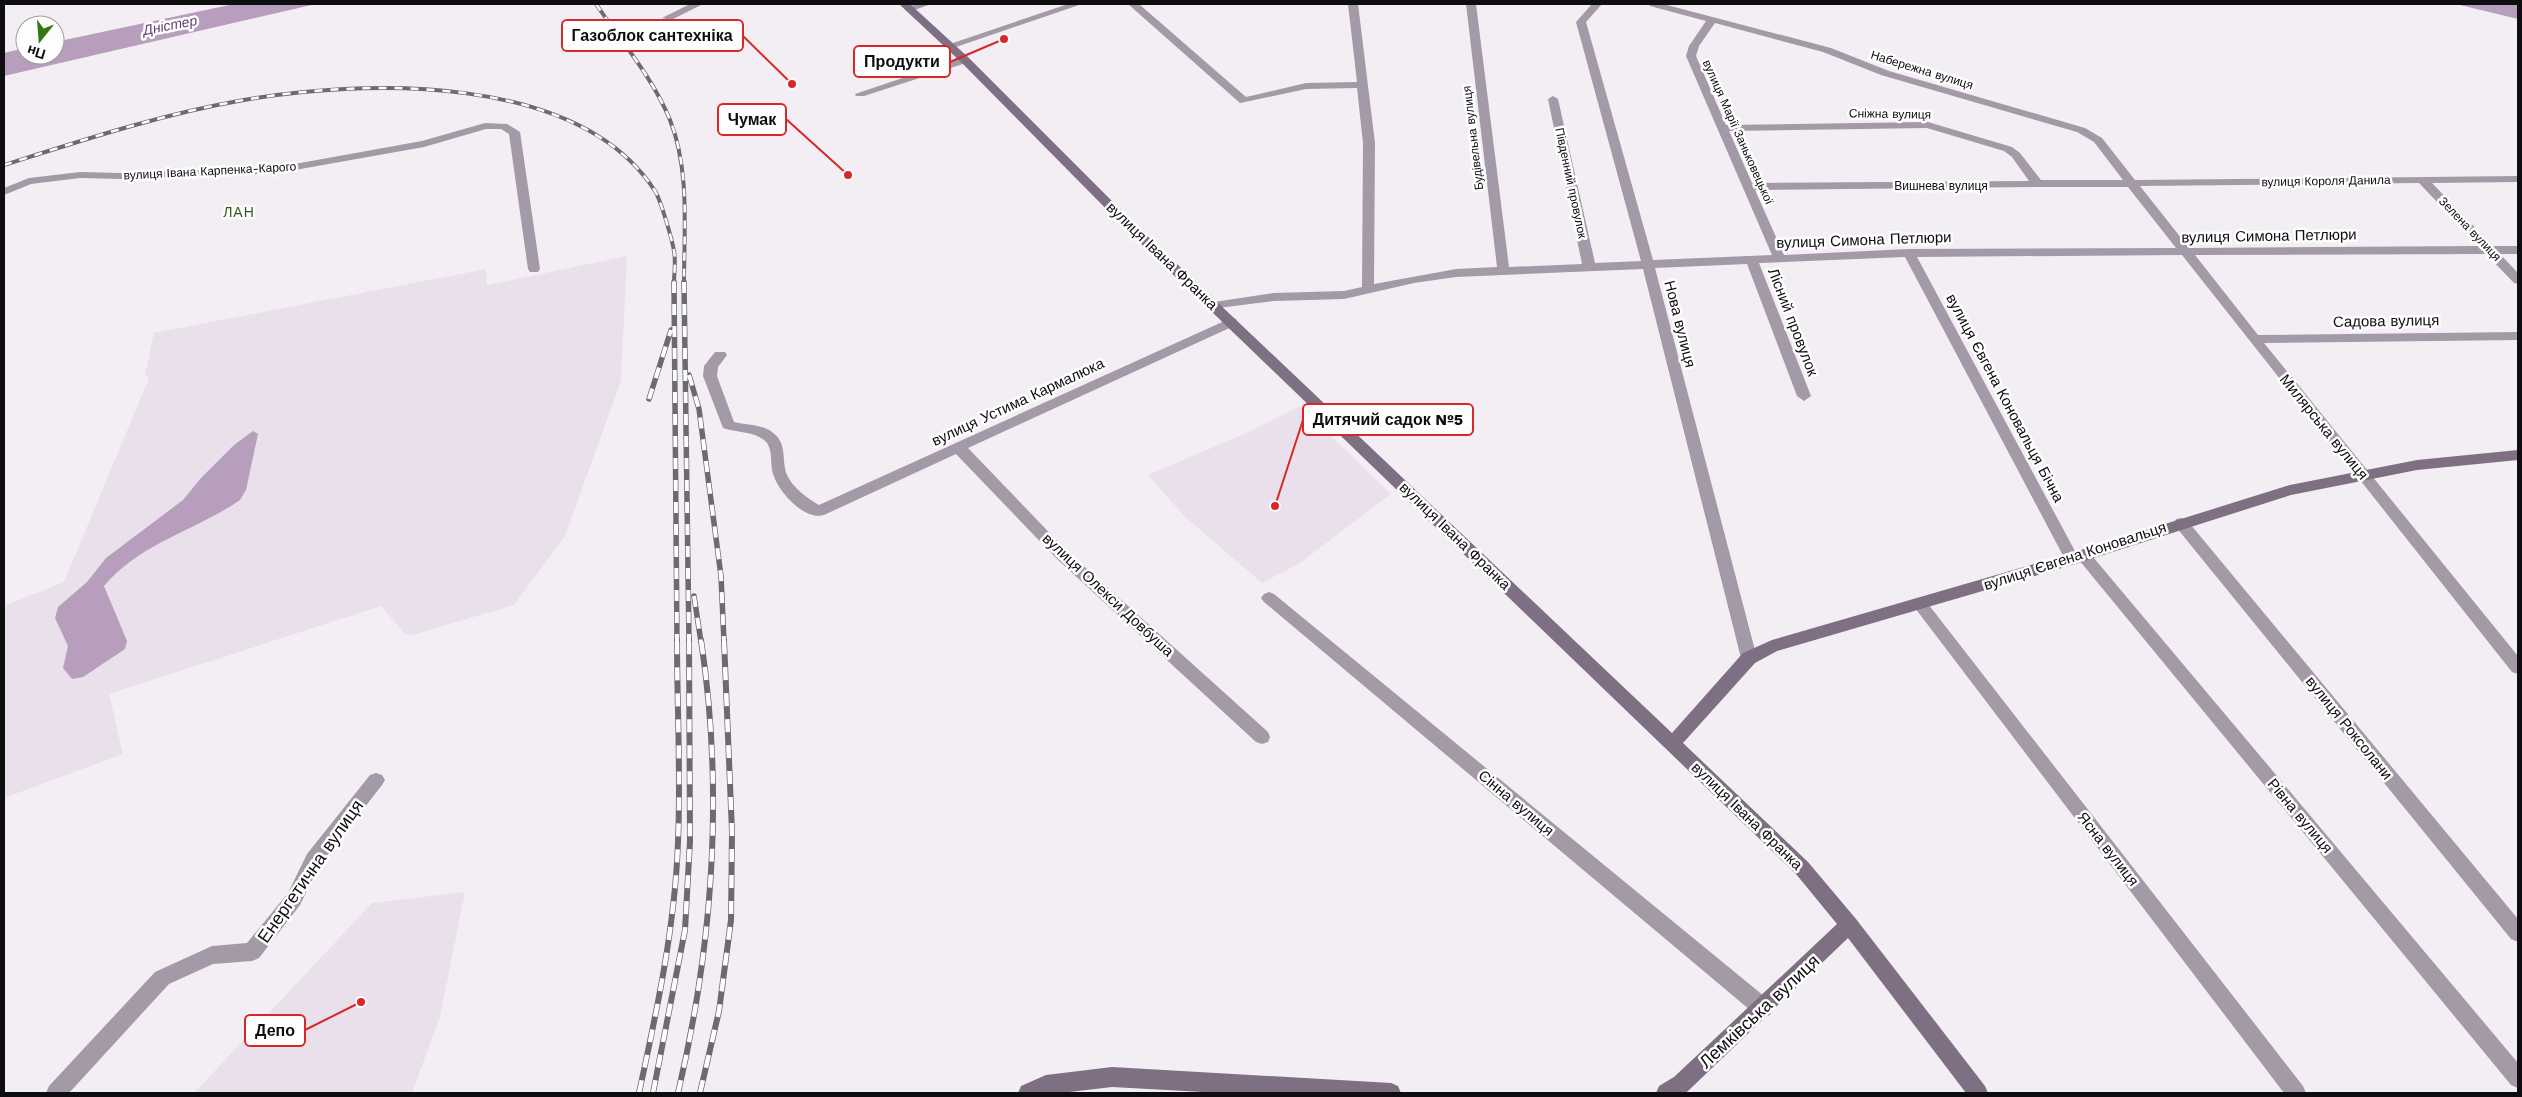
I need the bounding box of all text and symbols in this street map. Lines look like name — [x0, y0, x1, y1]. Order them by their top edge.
water label: Дністер — [140, 12, 199, 38]
north arrow — [15, 15, 65, 65]
callout: Газоблок сантехніка — [562, 20, 743, 51]
text: Газоблок сантехніка — [571, 26, 733, 45]
text: Пн — [25, 42, 47, 63]
callout: Продукти — [854, 46, 950, 77]
street label: Набережна вулиця — [1869, 48, 1975, 92]
text: Продукти — [864, 52, 940, 71]
street label: вулиця Марії Заньковецької — [1700, 57, 1777, 207]
street label: Будівельна вулиця — [1460, 85, 1486, 191]
callout: Чумак — [718, 104, 786, 135]
street label: Сніжна вулиця — [1849, 106, 1931, 122]
text: Чумак — [728, 110, 777, 129]
street label: Південний провулок — [1552, 126, 1590, 240]
street label: вулиця Івана Карпенка-Карого — [123, 159, 297, 183]
street label: вулиця Короля Данила — [2261, 173, 2391, 189]
street label: Вишнева вулиця — [1894, 179, 1988, 193]
street label: Зелена вулиця — [2436, 194, 2504, 264]
street label: вулиця Івана Франка — [1103, 198, 1222, 314]
district label: ЛАН — [223, 204, 255, 220]
street label: вулиця Симона Петлюри — [2181, 225, 2357, 247]
street label: вулиця Симона Петлюри — [1776, 228, 1952, 252]
street label: Лісний провулок — [1764, 265, 1822, 379]
street label: Нова вулиця — [1660, 279, 1700, 369]
street label: вулиця Євгена Коновальця Бічна — [1942, 291, 2068, 506]
street label: Садова вулиця — [2333, 311, 2439, 331]
street label: вулиця Устима Кармалюка — [929, 354, 1108, 450]
street label: Милярська вулиця — [2276, 371, 2372, 483]
callout: Дитячий садок №5 — [1303, 404, 1473, 435]
text: Дитячий садок №5 — [1313, 410, 1463, 429]
street label: вулиця Івана Франка — [1396, 478, 1515, 594]
street label: вулиця Євгена Коновальця — [1981, 518, 2169, 594]
street label: вулиця Олекси Довбуша — [1039, 530, 1178, 661]
street label: вулиця Роксолани — [2302, 673, 2396, 783]
street label: вулиця Івана Франка — [1688, 758, 1807, 874]
street label: Сінна вулиця — [1475, 766, 1557, 840]
street label: Рівна вулиця — [2264, 775, 2336, 857]
street label: Енергетична вулиця — [253, 795, 367, 947]
street label: Ясна вулиця — [2074, 808, 2142, 890]
street label: Лемківська вулиця — [1695, 950, 1823, 1072]
callout: Депо — [245, 1015, 305, 1046]
text: Депо — [255, 1021, 295, 1040]

